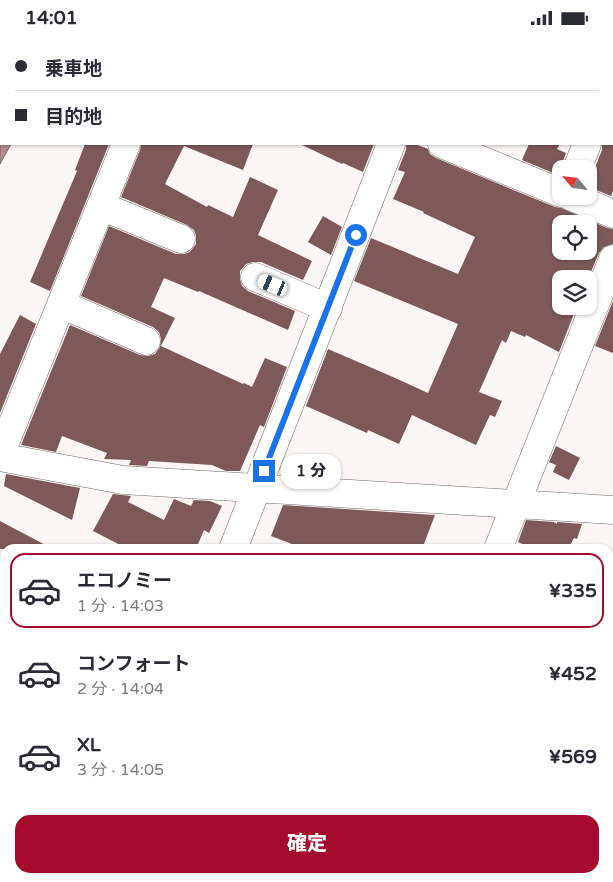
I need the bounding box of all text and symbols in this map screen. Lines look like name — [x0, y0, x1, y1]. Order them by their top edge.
text: 14:01 — [25, 7, 78, 29]
text: 乗車地 — [45, 58, 102, 80]
text: 目的地 — [45, 106, 102, 128]
north arrow — [552, 160, 598, 205]
map controls — [552, 160, 597, 315]
button: locate — [552, 215, 597, 260]
route start — [345, 224, 367, 246]
button: layers — [552, 270, 597, 315]
car — [256, 272, 289, 298]
callout: 1 分 — [282, 453, 342, 489]
route end — [253, 460, 275, 482]
text: 1 分 — [296, 461, 326, 481]
icon: car — [17, 568, 62, 613]
text: エコノミー — [77, 570, 172, 592]
text: ¥335 — [549, 580, 597, 602]
text: 1 分 · 14:03 — [77, 596, 164, 616]
icon: car — [17, 651, 62, 696]
text: コンフォート — [77, 653, 190, 675]
text: ¥452 — [549, 663, 597, 685]
text: 2 分 · 14:04 — [77, 679, 164, 699]
icon: car — [17, 734, 62, 779]
text: XL — [77, 734, 101, 756]
text: ¥569 — [549, 746, 597, 768]
text: 3 分 · 14:05 — [77, 760, 164, 780]
button: 確定 — [15, 815, 599, 873]

